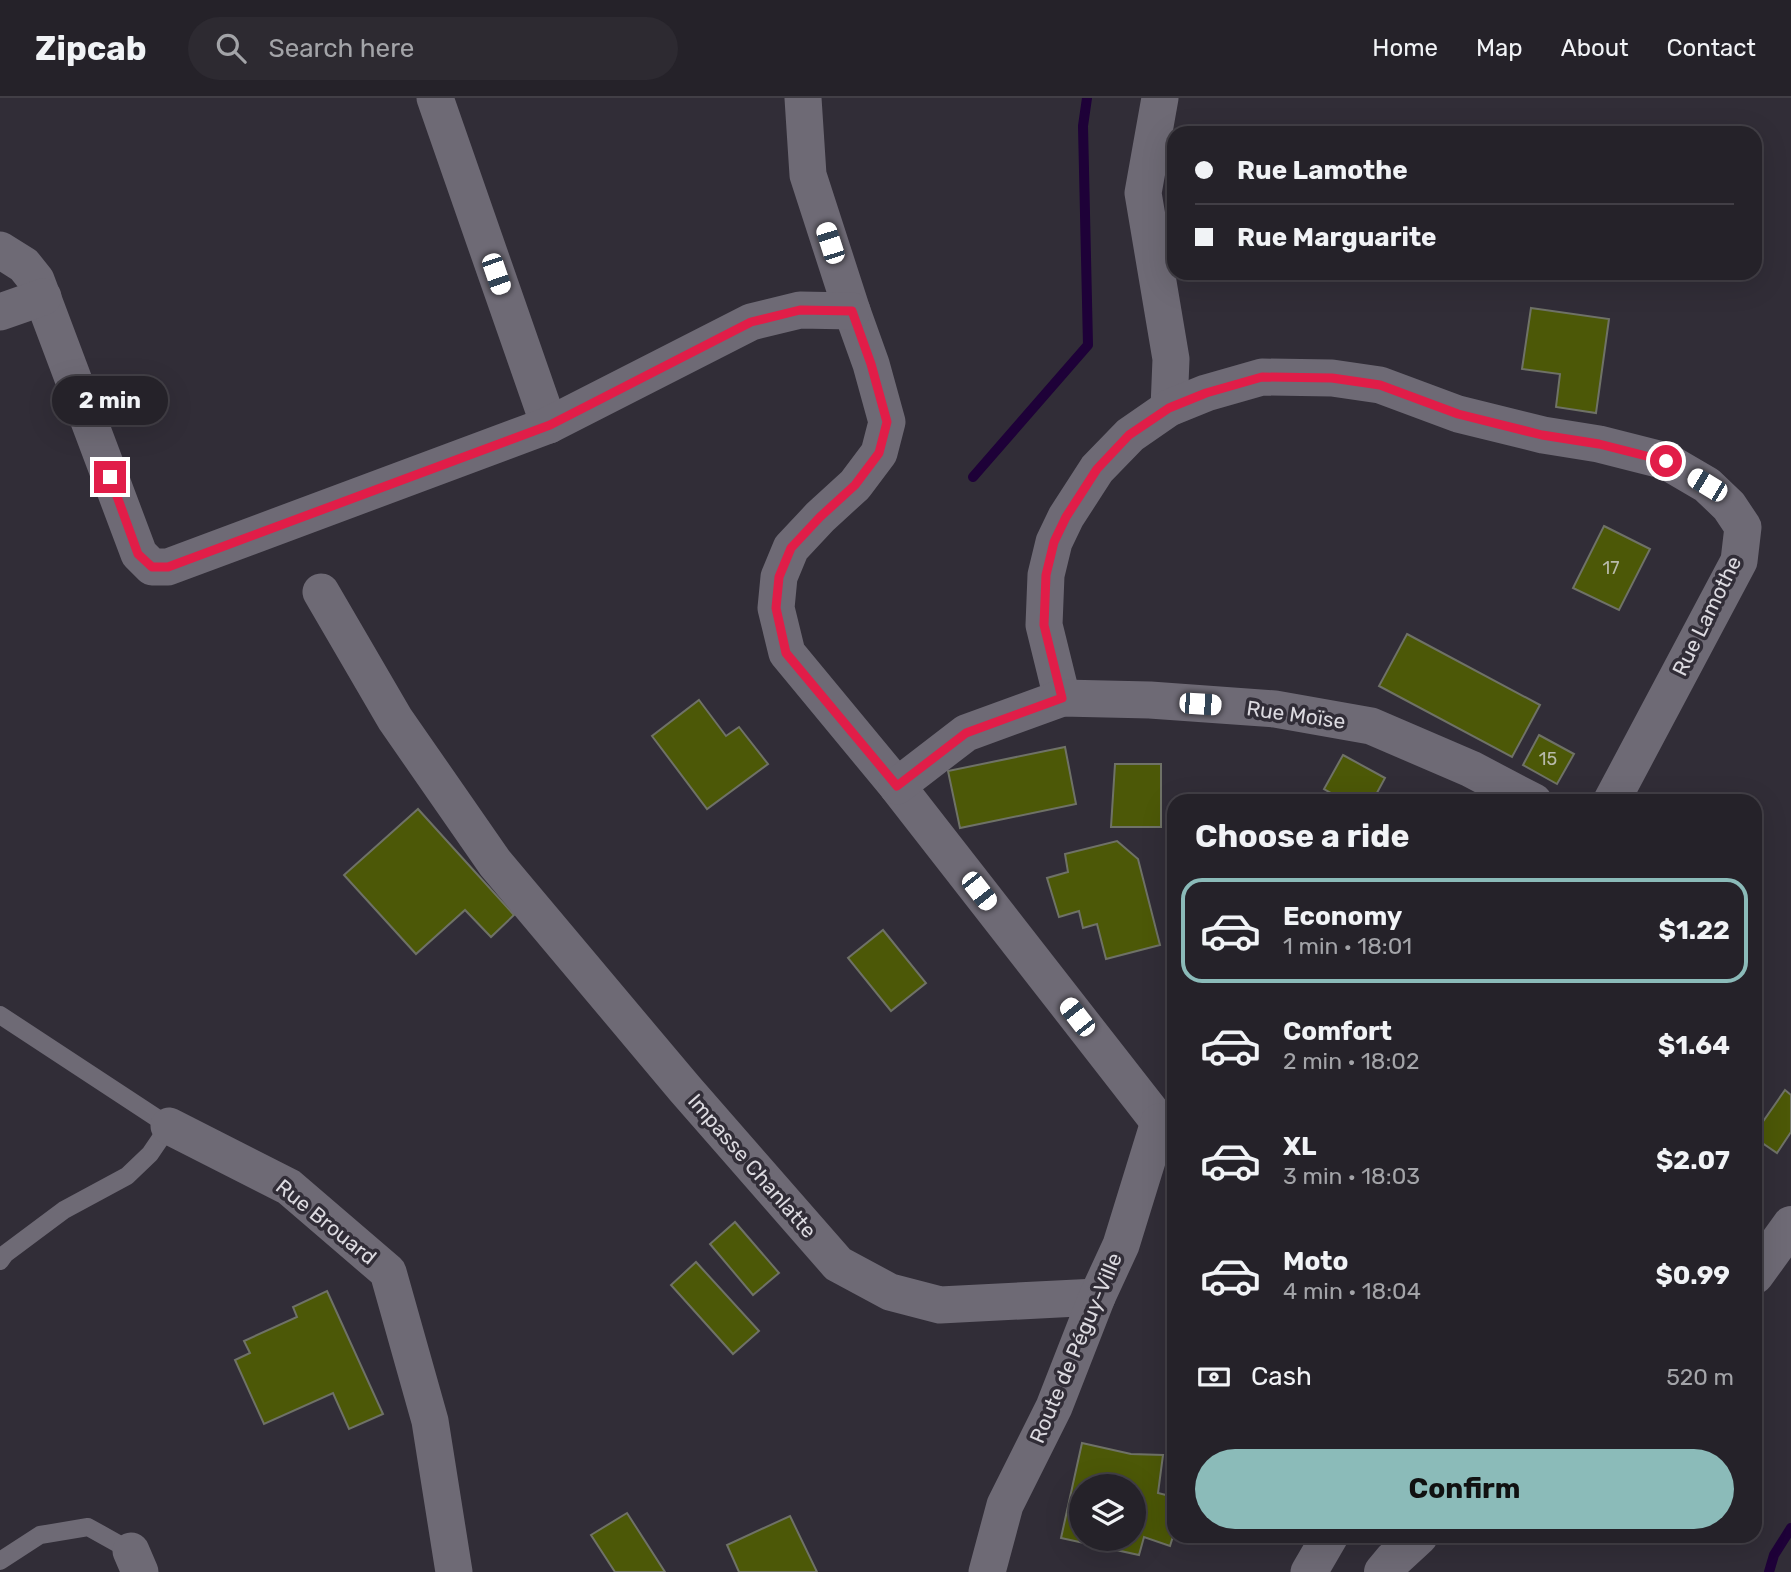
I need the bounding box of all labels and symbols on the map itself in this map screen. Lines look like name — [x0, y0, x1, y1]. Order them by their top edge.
car — [814, 220, 847, 266]
car — [480, 251, 513, 297]
callout: 2 min — [52, 376, 168, 424]
route start — [1650, 445, 1682, 477]
route end — [94, 461, 126, 493]
car — [1684, 465, 1731, 505]
street label: Rue Lamothe — [1667, 552, 1746, 680]
house number: 17 — [1603, 557, 1619, 579]
car — [1179, 692, 1222, 716]
street label: Rue Moïse — [1245, 695, 1347, 734]
house number: 15 — [1539, 748, 1557, 770]
car — [958, 868, 1001, 914]
car — [1056, 994, 1099, 1040]
street label: Impasse Chanlatte — [683, 1089, 822, 1243]
street label: Rue Brouard — [271, 1174, 381, 1270]
street label: Route de Péguy-Ville — [1024, 1249, 1127, 1447]

